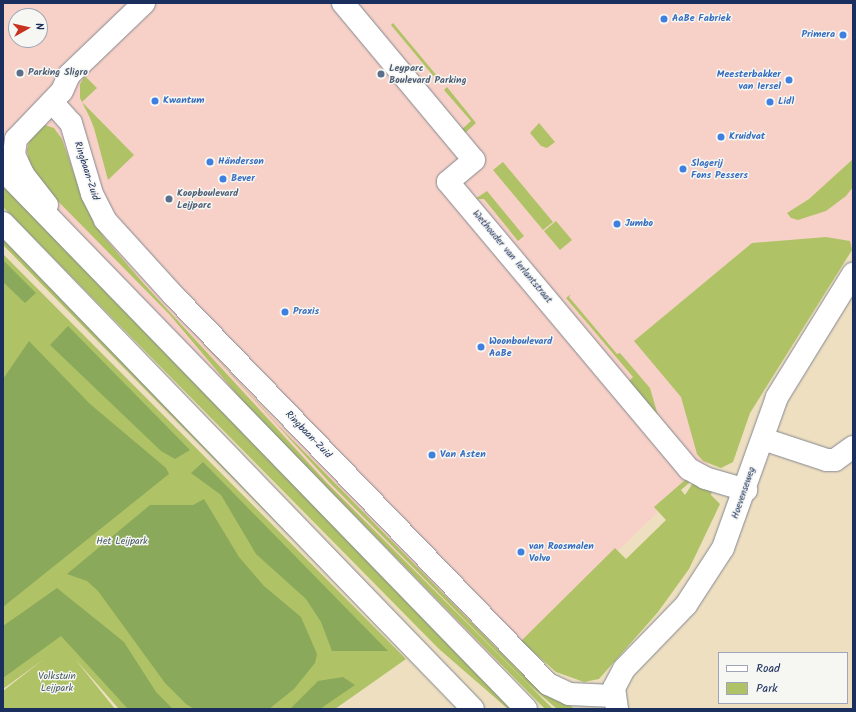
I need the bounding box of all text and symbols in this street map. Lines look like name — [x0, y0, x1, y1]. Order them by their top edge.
north arrow — [8, 8, 48, 48]
place label: AaBe Fabriek — [672, 13, 731, 25]
marker: AaBe Fabriek — [659, 14, 669, 24]
text: N — [29, 22, 48, 31]
place label: Primera — [802, 29, 835, 41]
marker: Primera — [838, 30, 848, 40]
place label: Leyparc Boulevard Parking — [389, 62, 466, 86]
place label: Parking Sligro — [28, 67, 88, 79]
marker: Parking Sligro — [15, 68, 25, 78]
place label: Meesterbakker van Iersel — [717, 68, 781, 92]
marker: Leyparc Boulevard Parking — [376, 69, 386, 79]
marker: Meesterbakker van Iersel — [784, 75, 794, 85]
place label: Kwantum — [163, 95, 204, 107]
marker: Kwantum — [150, 96, 160, 106]
place label: Lidl — [778, 96, 794, 108]
marker: Lidl — [765, 97, 775, 107]
place label: Kruidvat — [729, 131, 765, 143]
marker: Kruidvat — [716, 132, 726, 142]
street label: Ringbaan-Zuid — [71, 140, 101, 202]
place label: Händerson — [218, 156, 264, 168]
marker: Händerson — [205, 157, 215, 167]
place label: Slagerij Fons Pessers — [691, 157, 748, 180]
marker: Slagerij Fons Pessers — [678, 164, 688, 174]
place label: Bever — [231, 173, 255, 185]
marker: Bever — [218, 174, 228, 184]
place label: Koopboulevard Leijparc — [177, 187, 238, 210]
marker: Koopboulevard Leijparc — [164, 194, 174, 204]
street label: Wethouder van Ierlantstraat — [470, 208, 554, 306]
place label: Jumbo — [625, 218, 653, 230]
marker: Jumbo — [612, 219, 622, 229]
place label: Praxis — [293, 306, 319, 318]
marker: Praxis — [280, 307, 290, 317]
place label: Woonboulevard AaBe — [489, 335, 552, 358]
marker: Woonboulevard AaBe — [476, 342, 486, 352]
street label: Ringbaan-Zuid — [282, 409, 334, 461]
place label: Van Asten — [440, 449, 486, 461]
marker: Van Asten — [427, 450, 437, 460]
street label: Hoevenseweg — [729, 465, 759, 521]
park label: Het Leijpark — [96, 536, 148, 548]
place label: van Roosmalen Volvo — [529, 540, 594, 564]
marker: van Roosmalen Volvo — [516, 547, 526, 557]
legend — [718, 652, 848, 704]
text: Road — [756, 659, 780, 678]
park label: Volkstuin Leijpark — [38, 670, 76, 694]
text: Park — [756, 679, 778, 698]

